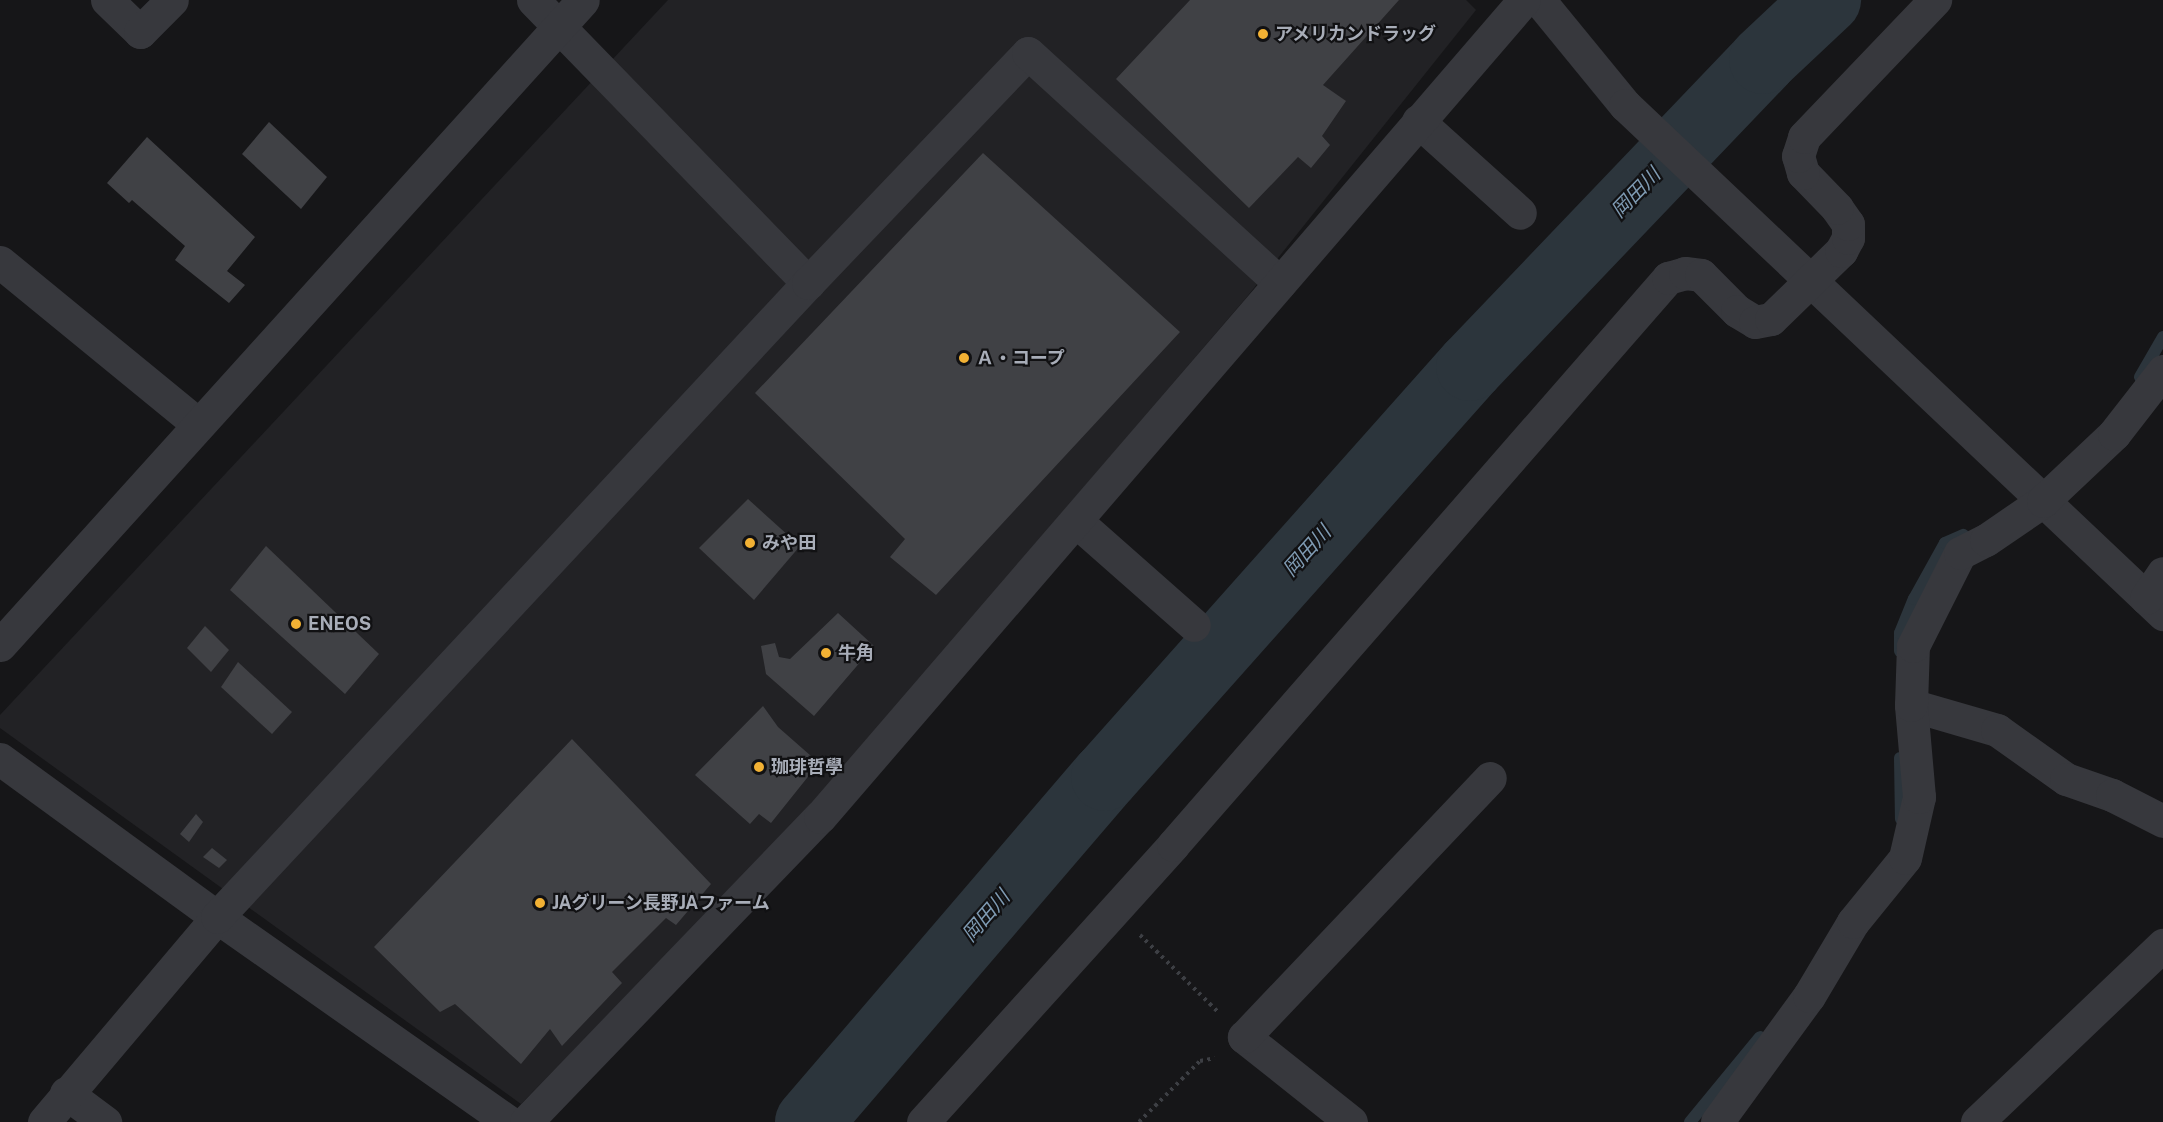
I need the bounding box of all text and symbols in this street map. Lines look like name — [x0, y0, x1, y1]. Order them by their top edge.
place label: アメリカンドラッグ — [1275, 23, 1437, 45]
marker: アメリカンドラッグ — [1256, 27, 1270, 41]
water label: 岡田川 — [1607, 163, 1665, 223]
place label: Ａ・コープ — [976, 347, 1066, 369]
marker: Ａ・コープ — [957, 351, 971, 365]
water label: 岡田川 — [1278, 521, 1336, 581]
place label: みや田 — [762, 532, 816, 554]
marker: みや田 — [743, 536, 757, 550]
place label: ENEOS — [308, 613, 371, 635]
marker: ENEOS — [289, 617, 303, 631]
place label: 牛角 — [838, 642, 874, 664]
marker: 牛角 — [819, 646, 833, 660]
place label: 珈琲哲學 — [771, 756, 843, 778]
marker: 珈琲哲學 — [752, 760, 766, 774]
water label: 岡田川 — [957, 885, 1015, 947]
place label: JAグリーン長野JAファーム — [552, 892, 771, 914]
marker: JAグリーン長野JAファーム — [533, 896, 547, 910]

